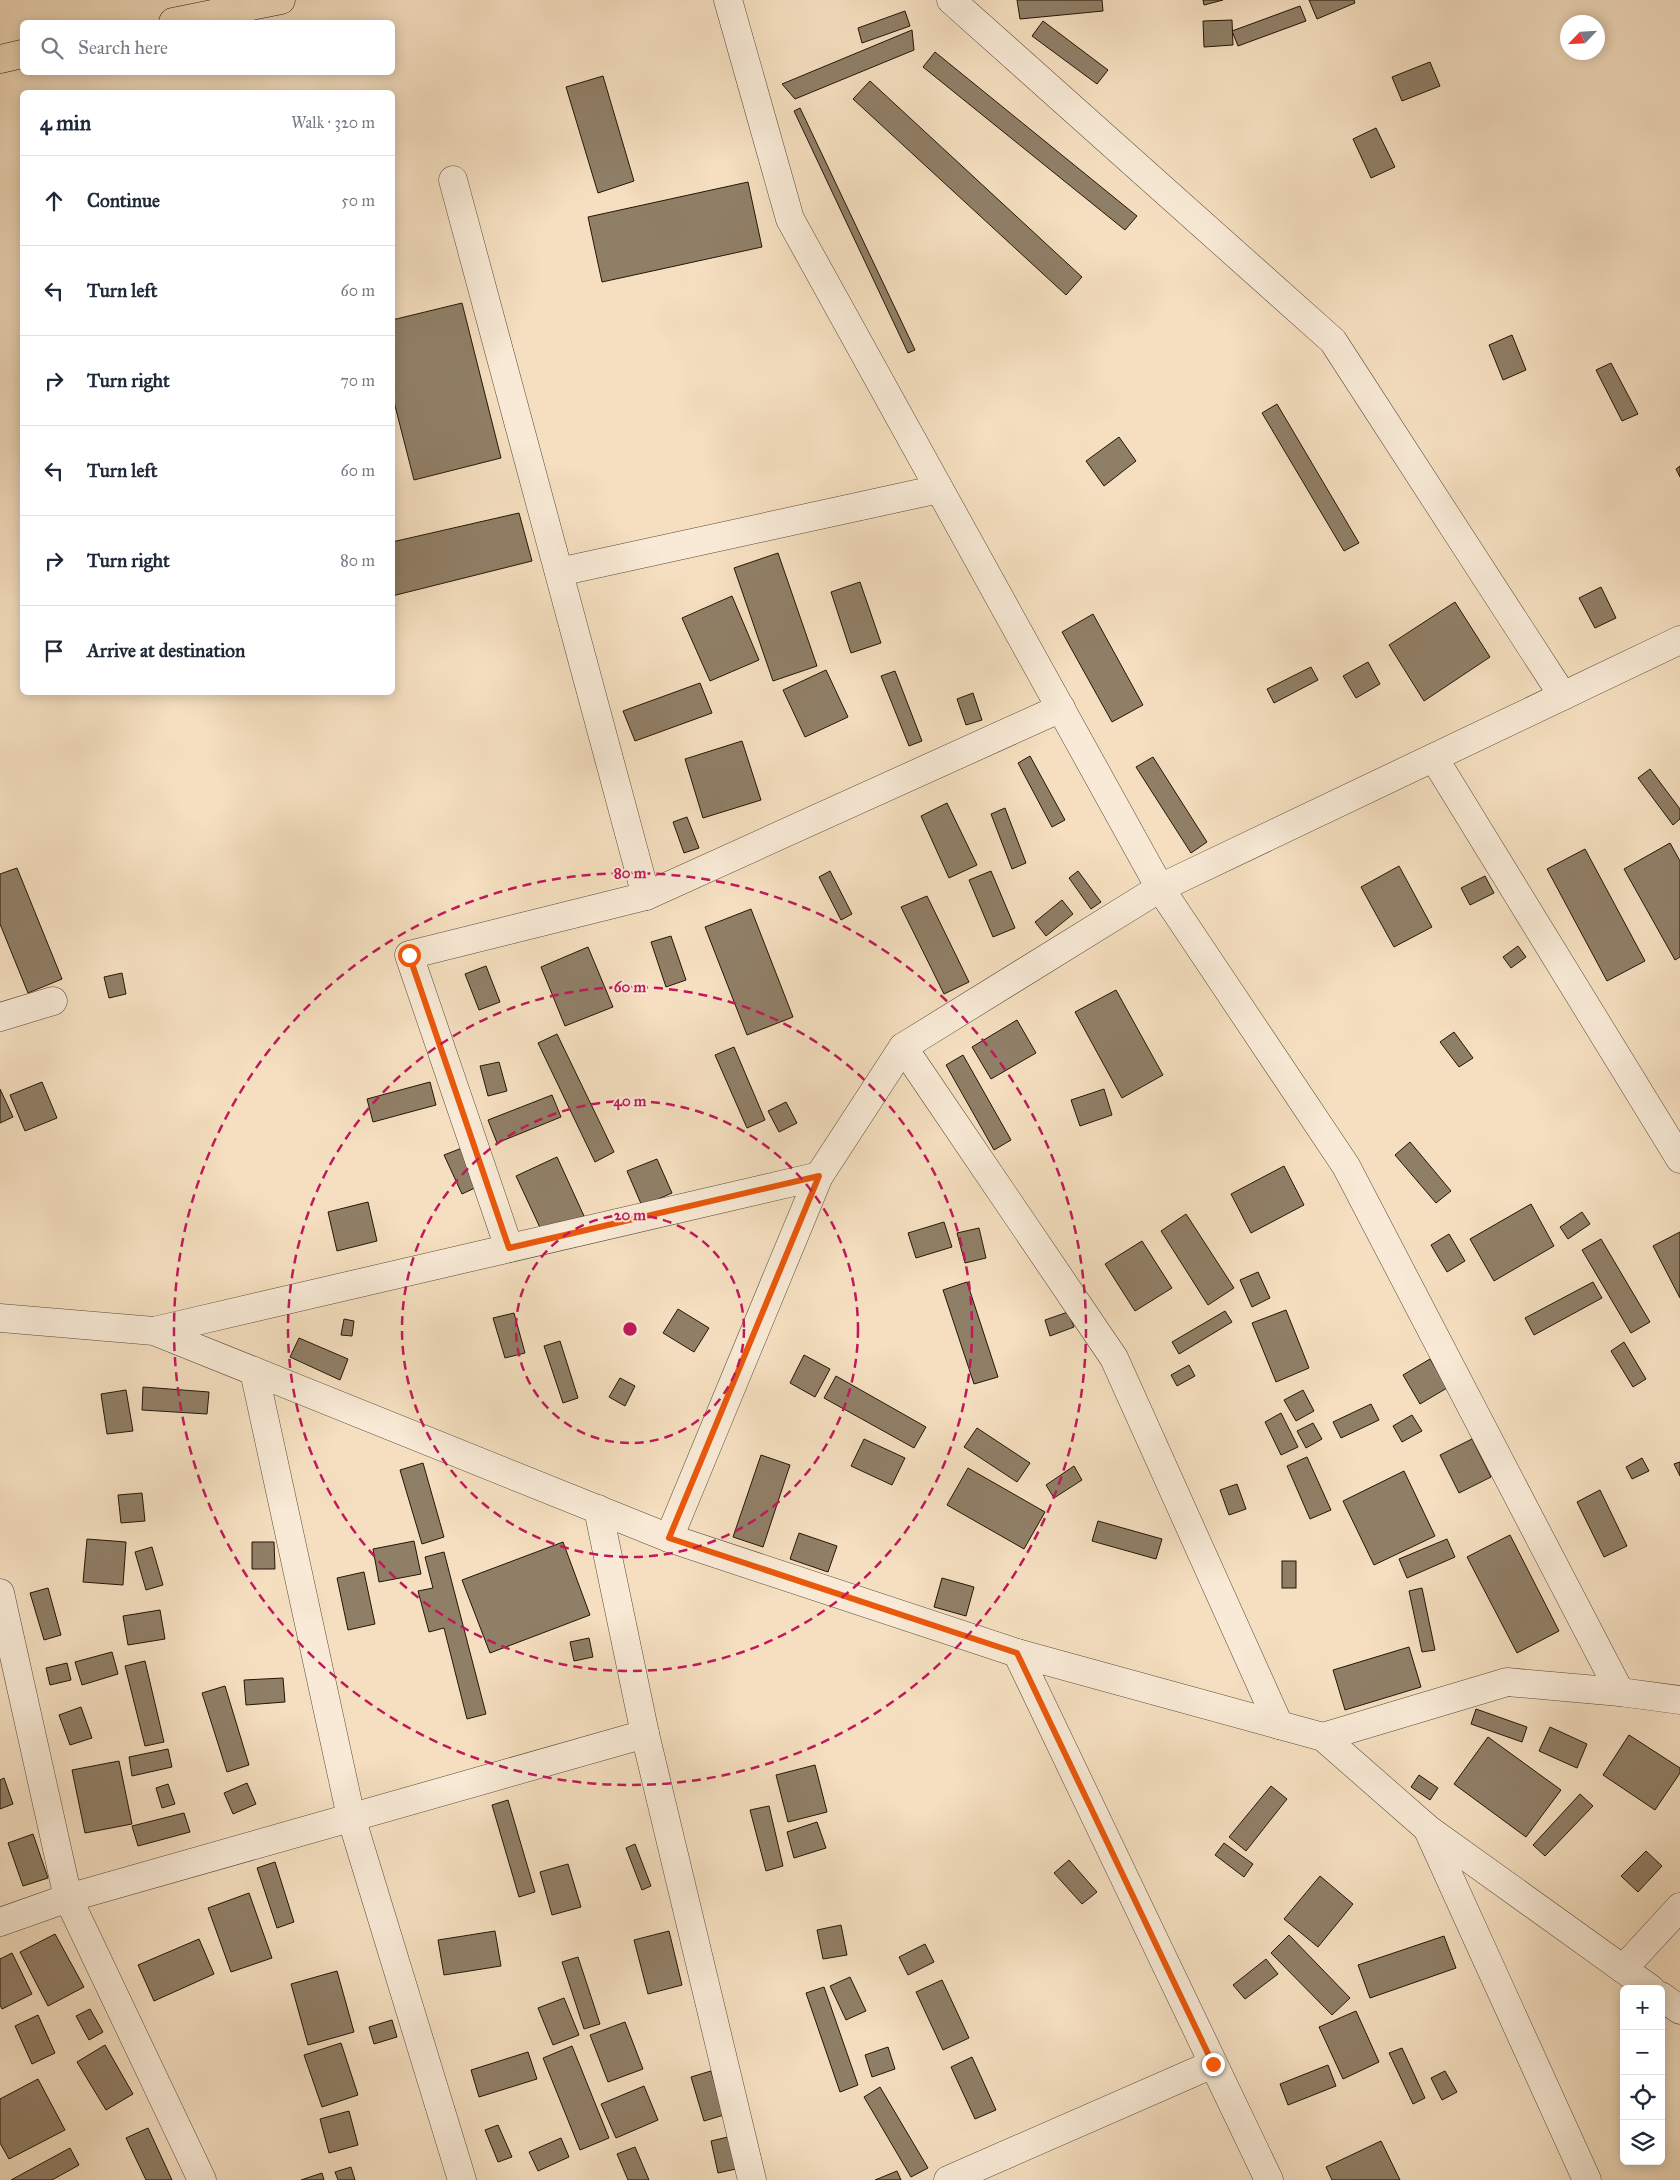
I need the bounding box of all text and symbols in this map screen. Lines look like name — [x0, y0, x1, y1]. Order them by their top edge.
north arrow — [1560, 15, 1605, 60]
search box — [20, 20, 395, 75]
icon: search — [38, 34, 66, 62]
text: Search here — [78, 36, 168, 59]
text: 4 min — [40, 110, 91, 136]
text: Walk · 320 m — [291, 113, 375, 132]
icon: ahead — [40, 187, 68, 215]
text: Continue — [87, 189, 160, 212]
text: 50 m — [341, 191, 375, 210]
icon: left — [40, 277, 68, 305]
text: Turn left — [87, 279, 157, 302]
text: 60 m — [341, 281, 375, 300]
icon: right — [40, 367, 68, 395]
text: Turn right — [87, 369, 170, 392]
text: 70 m — [340, 371, 375, 390]
icon: left — [40, 457, 68, 485]
text: Turn left — [87, 459, 157, 482]
text: 60 m — [341, 461, 375, 480]
icon: right — [40, 547, 68, 575]
text: Turn right — [87, 549, 170, 572]
text: 80 m — [340, 551, 375, 570]
icon: arrive — [40, 637, 68, 665]
text: Arrive at destination — [87, 639, 245, 662]
text: 80 m — [614, 864, 647, 882]
route start — [398, 944, 421, 967]
text: 60 m — [614, 978, 647, 996]
text: 40 m — [614, 1092, 647, 1111]
text: 20 m — [614, 1206, 646, 1224]
centre of rings — [621, 1320, 639, 1338]
map controls — [1620, 1985, 1665, 2165]
button: + — [1620, 1985, 1665, 2030]
button: − — [1620, 2030, 1665, 2075]
route end — [1202, 2053, 1225, 2076]
button: locate — [1620, 2075, 1665, 2120]
button: layers — [1620, 2120, 1665, 2165]

